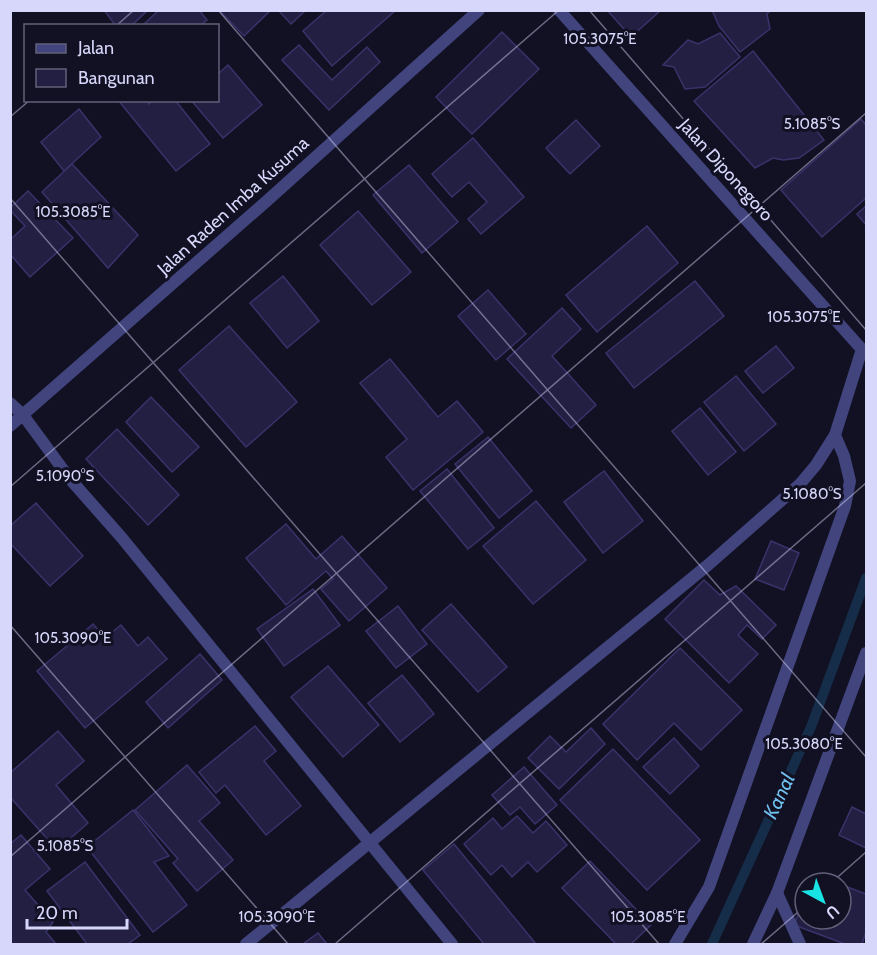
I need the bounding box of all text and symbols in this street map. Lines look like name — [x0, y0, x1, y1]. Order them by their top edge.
legend — [24, 24, 219, 102]
text: 105.3075°E — [563, 30, 637, 48]
text: Jalan — [77, 37, 114, 59]
text: Bangunan — [78, 67, 155, 89]
street label: Jalan Diponegoro — [674, 113, 778, 226]
text: 5.1085°S — [784, 115, 841, 133]
street label: Jalan Raden Imba Kusuma — [152, 132, 314, 280]
text: 105.3085°E — [35, 203, 111, 221]
text: 105.3075°E — [767, 308, 841, 326]
text: 5.1090°S — [36, 467, 94, 485]
text: 5.1080°S — [782, 485, 842, 503]
text: 105.3090°E — [35, 629, 111, 647]
text: 105.3080°E — [765, 735, 843, 753]
water label: Kanal — [758, 769, 800, 823]
text: 5.1085°S — [37, 837, 94, 855]
north arrow — [793, 871, 853, 931]
scale bar — [27, 892, 128, 930]
text: U — [822, 901, 843, 923]
text: 20 m — [36, 902, 78, 924]
text: 105.3090°E — [239, 908, 315, 926]
text: 105.3085°E — [610, 908, 686, 926]

